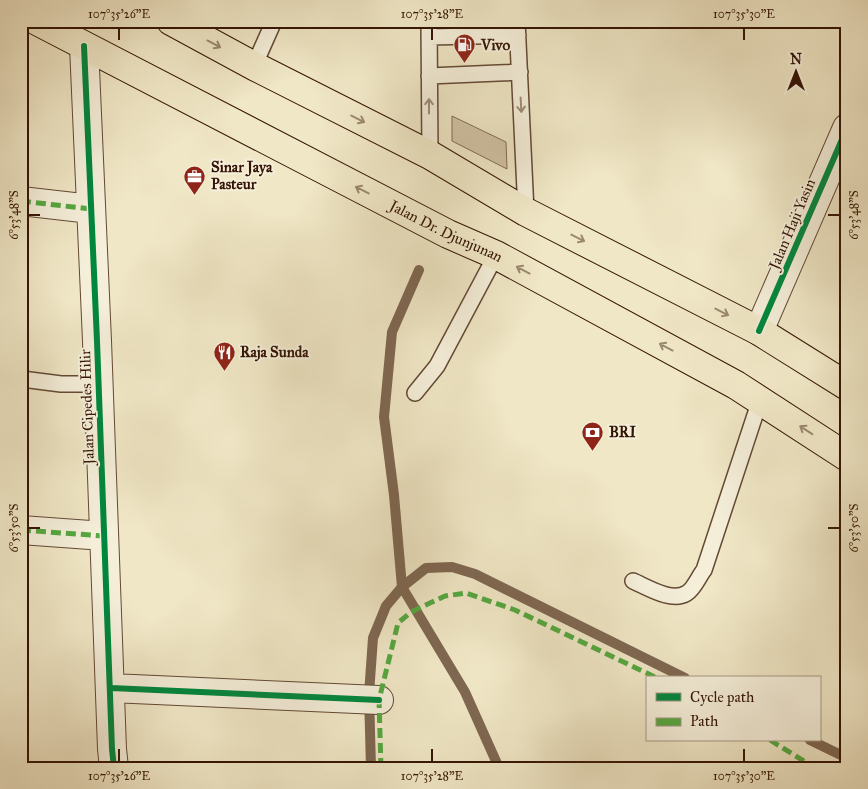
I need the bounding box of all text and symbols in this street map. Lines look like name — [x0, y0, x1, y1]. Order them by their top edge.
text: 107°35'26"E — [88, 7, 150, 21]
text: 107°35'28"E — [401, 7, 464, 21]
text: 107°35'30"E — [713, 7, 775, 21]
fuel station icon: Vivo — [453, 33, 477, 64]
place label: Vivo — [480, 36, 510, 54]
one-way arrow — [206, 40, 221, 49]
north arrow — [770, 48, 820, 98]
text: N — [790, 51, 802, 68]
one-way arrow — [517, 97, 526, 113]
one-way arrow — [425, 98, 434, 114]
one-way arrow — [351, 114, 366, 124]
place label: Sinar Jaya Pasteur — [211, 158, 273, 193]
office icon: Sinar Jaya Pasteur — [183, 164, 207, 195]
street label: Jalan Haji Yasin — [764, 176, 820, 274]
one-way arrow — [355, 185, 370, 195]
text: 6°53'48"S — [7, 190, 21, 240]
text: 6°53'48"S — [847, 190, 861, 240]
street label: Jalan Dr. Djunjunan — [384, 195, 506, 266]
one-way arrow — [570, 233, 585, 243]
one-way arrow — [516, 265, 531, 275]
one-way arrow — [714, 308, 729, 317]
restaurant icon: Raja Sunda — [212, 340, 236, 371]
one-way arrow — [659, 342, 674, 352]
place label: Raja Sunda — [240, 343, 309, 362]
street label: Jalan Cipedes Hilir — [76, 349, 99, 467]
bank icon: BRI — [581, 420, 605, 451]
place label: BRI — [609, 423, 636, 441]
one-way arrow — [799, 425, 813, 435]
text: 6°53'50"S — [7, 503, 21, 552]
text: 6°53'50"S — [847, 503, 861, 552]
legend — [646, 676, 820, 742]
text: Cycle path — [690, 688, 755, 706]
text: Path — [690, 712, 719, 730]
text: 107°35'26"E — [88, 769, 150, 783]
text: 107°35'28"E — [401, 769, 464, 783]
text: 107°35'30"E — [713, 769, 775, 783]

